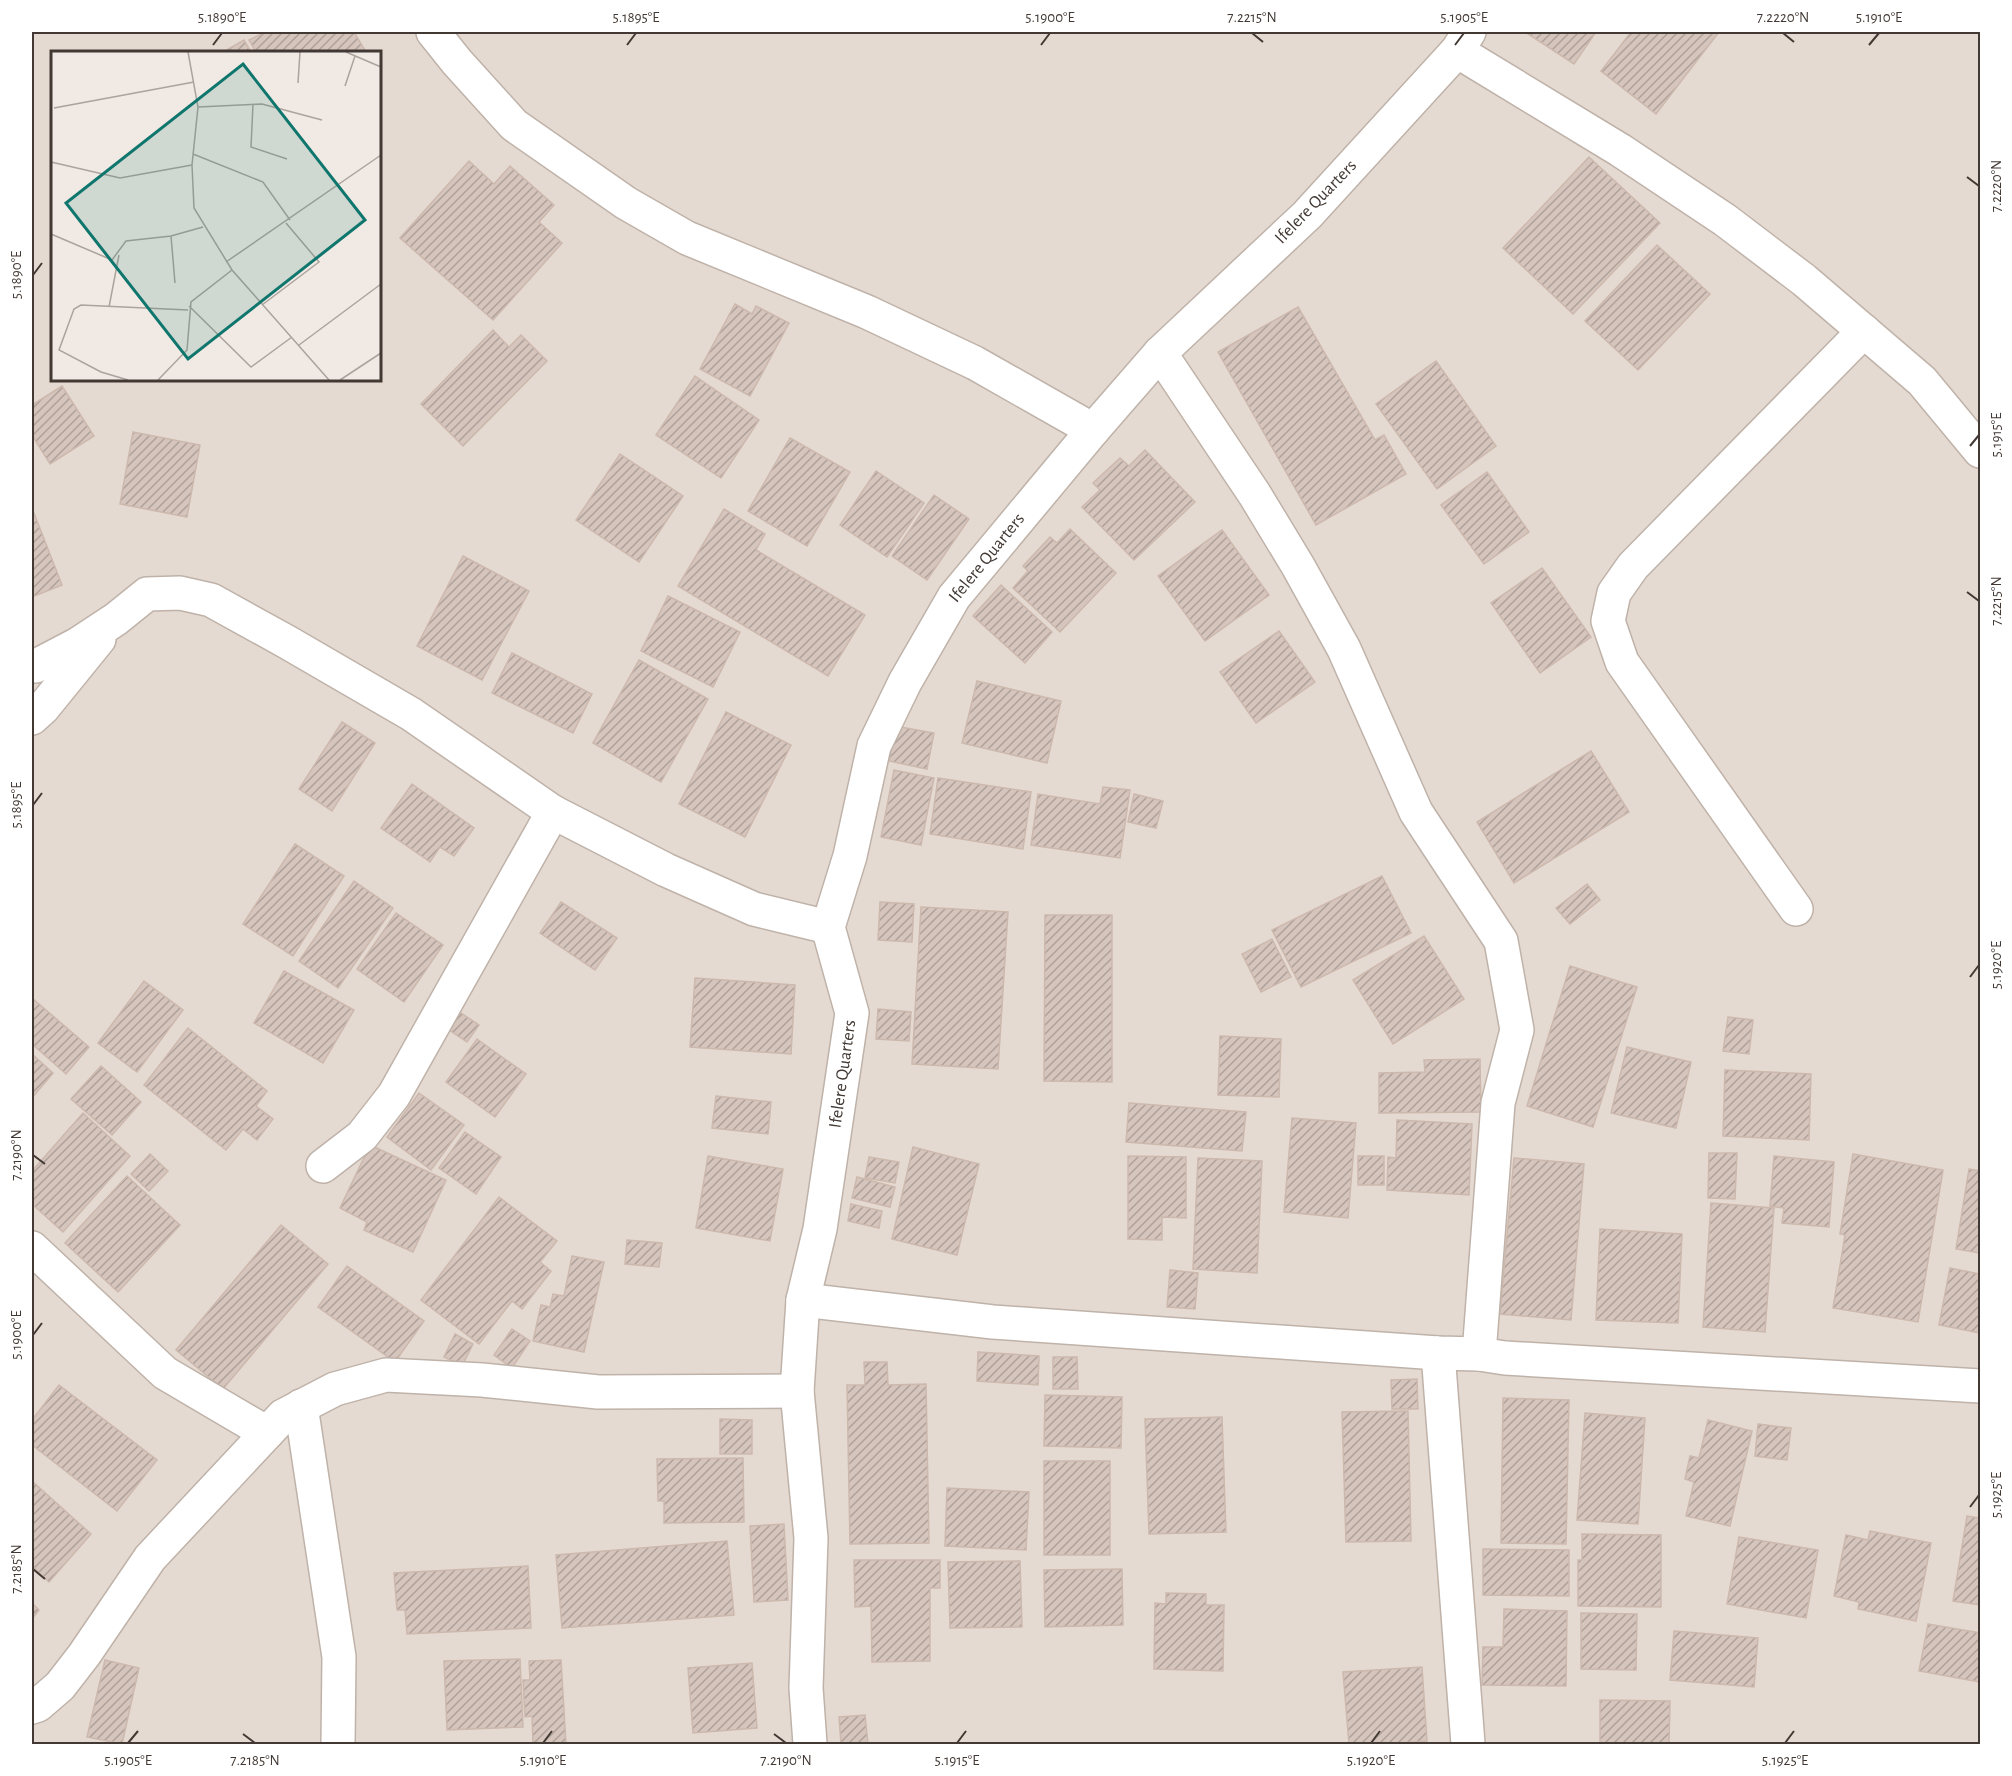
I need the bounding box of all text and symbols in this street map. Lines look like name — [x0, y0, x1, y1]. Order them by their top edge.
text: 5.1890°E — [198, 10, 246, 25]
text: 5.1895°E — [613, 10, 659, 25]
text: 5.1900°E — [1025, 10, 1075, 25]
text: 7.2215°N — [1227, 10, 1277, 25]
text: 5.1905°E — [1440, 10, 1488, 25]
text: 7.2220°N — [1757, 10, 1809, 25]
text: 5.1910°E — [1856, 10, 1902, 25]
inset map — [51, 51, 381, 381]
street label: Ifelere Quarters — [1272, 157, 1360, 247]
text: 7.2220°N — [1989, 160, 2004, 212]
text: 5.1890°E — [9, 251, 24, 299]
text: 5.1915°E — [1989, 413, 2004, 457]
street label: Ifelere Quarters — [946, 510, 1028, 606]
text: 7.2215°N — [1989, 576, 2004, 626]
text: 5.1895°E — [9, 782, 24, 828]
text: 5.1920°E — [1989, 941, 2004, 989]
street label: Ifelere Quarters — [827, 1019, 859, 1129]
text: 7.2190°N — [9, 1129, 24, 1181]
text: 5.1900°E — [9, 1310, 24, 1360]
text: 5.1925°E — [1989, 1472, 2004, 1518]
text: 7.2185°N — [9, 1544, 24, 1594]
text: 5.1905°E — [104, 1753, 152, 1768]
text: 7.2185°N — [230, 1753, 280, 1768]
text: 5.1910°E — [520, 1753, 566, 1768]
text: 7.2190°N — [760, 1753, 812, 1768]
text: 5.1915°E — [935, 1753, 979, 1768]
text: 5.1920°E — [1347, 1753, 1395, 1768]
text: 5.1925°E — [1762, 1753, 1808, 1768]

